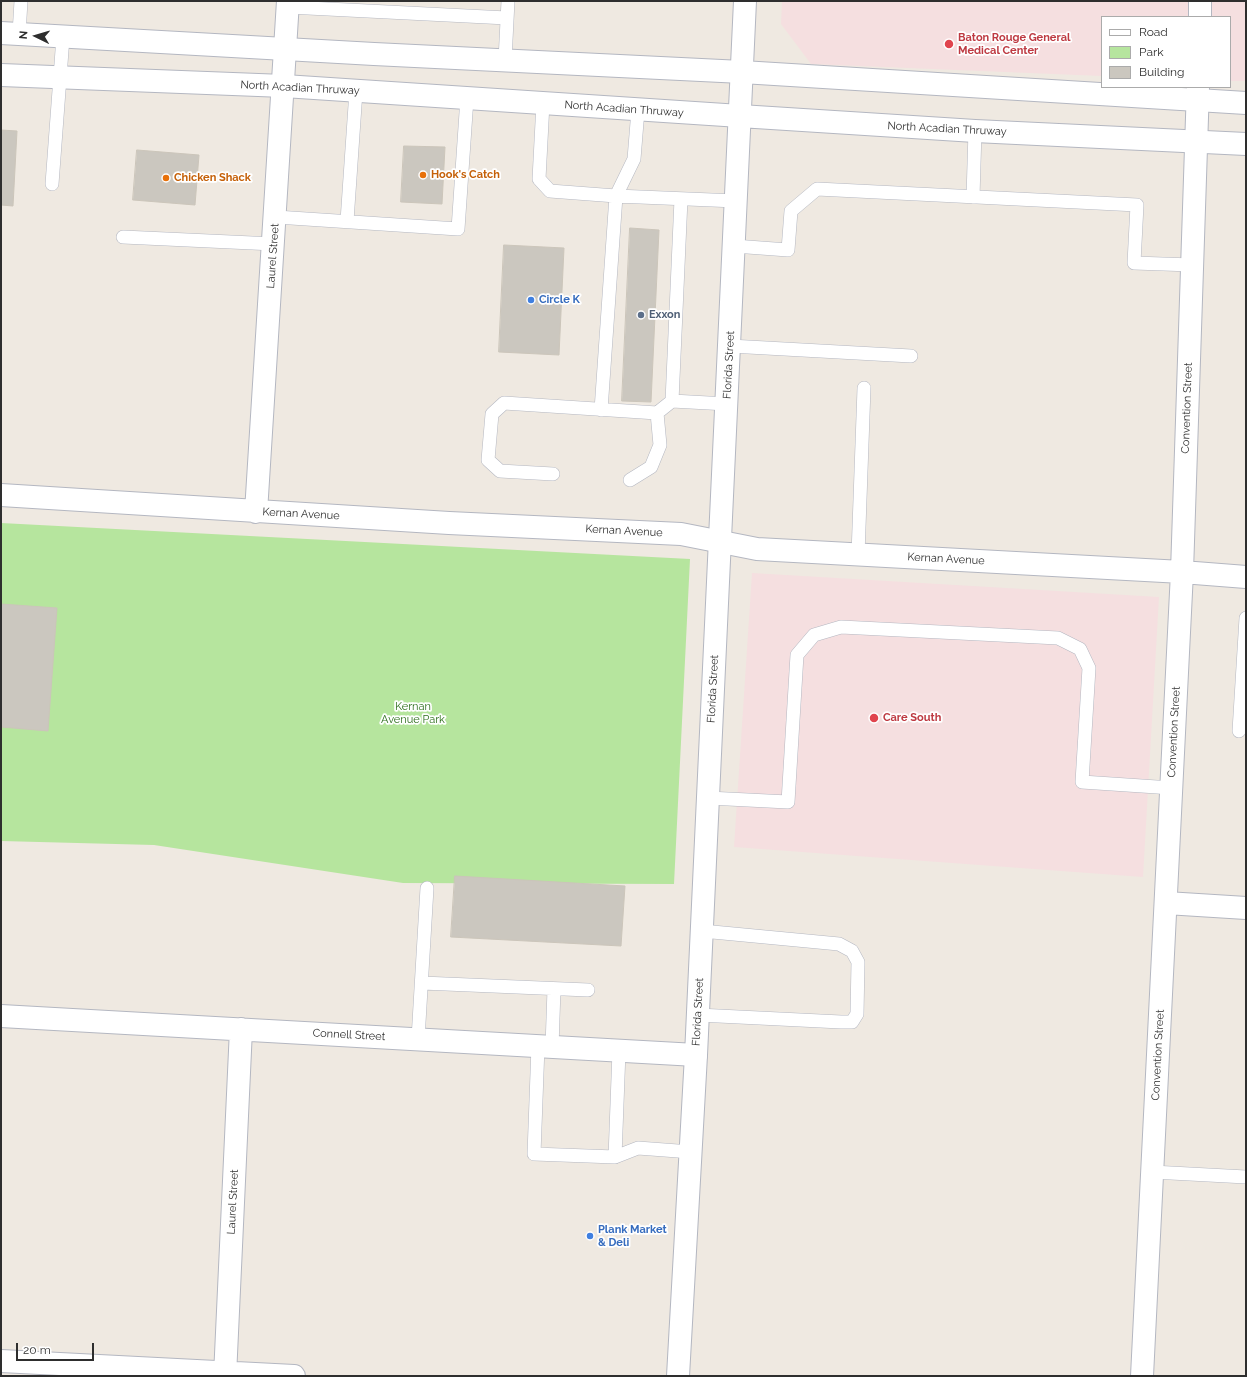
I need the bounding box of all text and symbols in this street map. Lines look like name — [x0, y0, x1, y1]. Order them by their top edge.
north arrow — [16, 16, 56, 56]
legend — [1101, 16, 1231, 88]
text: Road — [1139, 25, 1168, 39]
text: N — [17, 30, 30, 40]
place label: Baton Rouge General Medical Center — [958, 31, 1070, 57]
marker: Baton Rouge General Medical Center — [943, 38, 955, 50]
text: Park — [1139, 45, 1164, 59]
text: Building — [1139, 65, 1185, 79]
street label: North Acadian Thruway — [240, 78, 360, 98]
street label: North Acadian Thruway — [564, 98, 684, 120]
street label: North Acadian Thruway — [887, 119, 1007, 139]
place label: Hook's Catch — [431, 168, 500, 182]
marker: Hook's Catch — [418, 170, 428, 180]
place label: Chicken Shack — [174, 171, 251, 185]
marker: Chicken Shack — [161, 173, 171, 183]
street label: Laurel Street — [264, 223, 282, 289]
place label: Circle K — [539, 293, 580, 307]
marker: Circle K — [526, 295, 536, 305]
place label: Exxon — [649, 308, 680, 322]
marker: Exxon — [636, 310, 646, 320]
street label: Florida Street — [721, 330, 737, 400]
street label: Convention Street — [1179, 362, 1195, 454]
street label: Kernan Avenue — [262, 505, 340, 523]
street label: Kernan Avenue — [585, 522, 663, 540]
street label: Kernan Avenue — [907, 550, 985, 568]
street label: Florida Street — [705, 654, 721, 724]
street label: Convention Street — [1165, 686, 1183, 778]
park label: Kernan Avenue Park — [381, 700, 445, 726]
place label: Care South — [883, 711, 941, 725]
marker: Care South — [868, 712, 880, 724]
street label: Florida Street — [690, 977, 706, 1047]
street label: Convention Street — [1149, 1009, 1167, 1101]
street label: Connell Street — [312, 1027, 386, 1043]
street label: Laurel Street — [225, 1169, 241, 1235]
place label: Plank Market & Deli — [598, 1223, 667, 1249]
marker: Plank Market & Deli — [585, 1231, 595, 1241]
scale bar — [18, 1335, 96, 1361]
text: 20 m — [23, 1343, 51, 1357]

